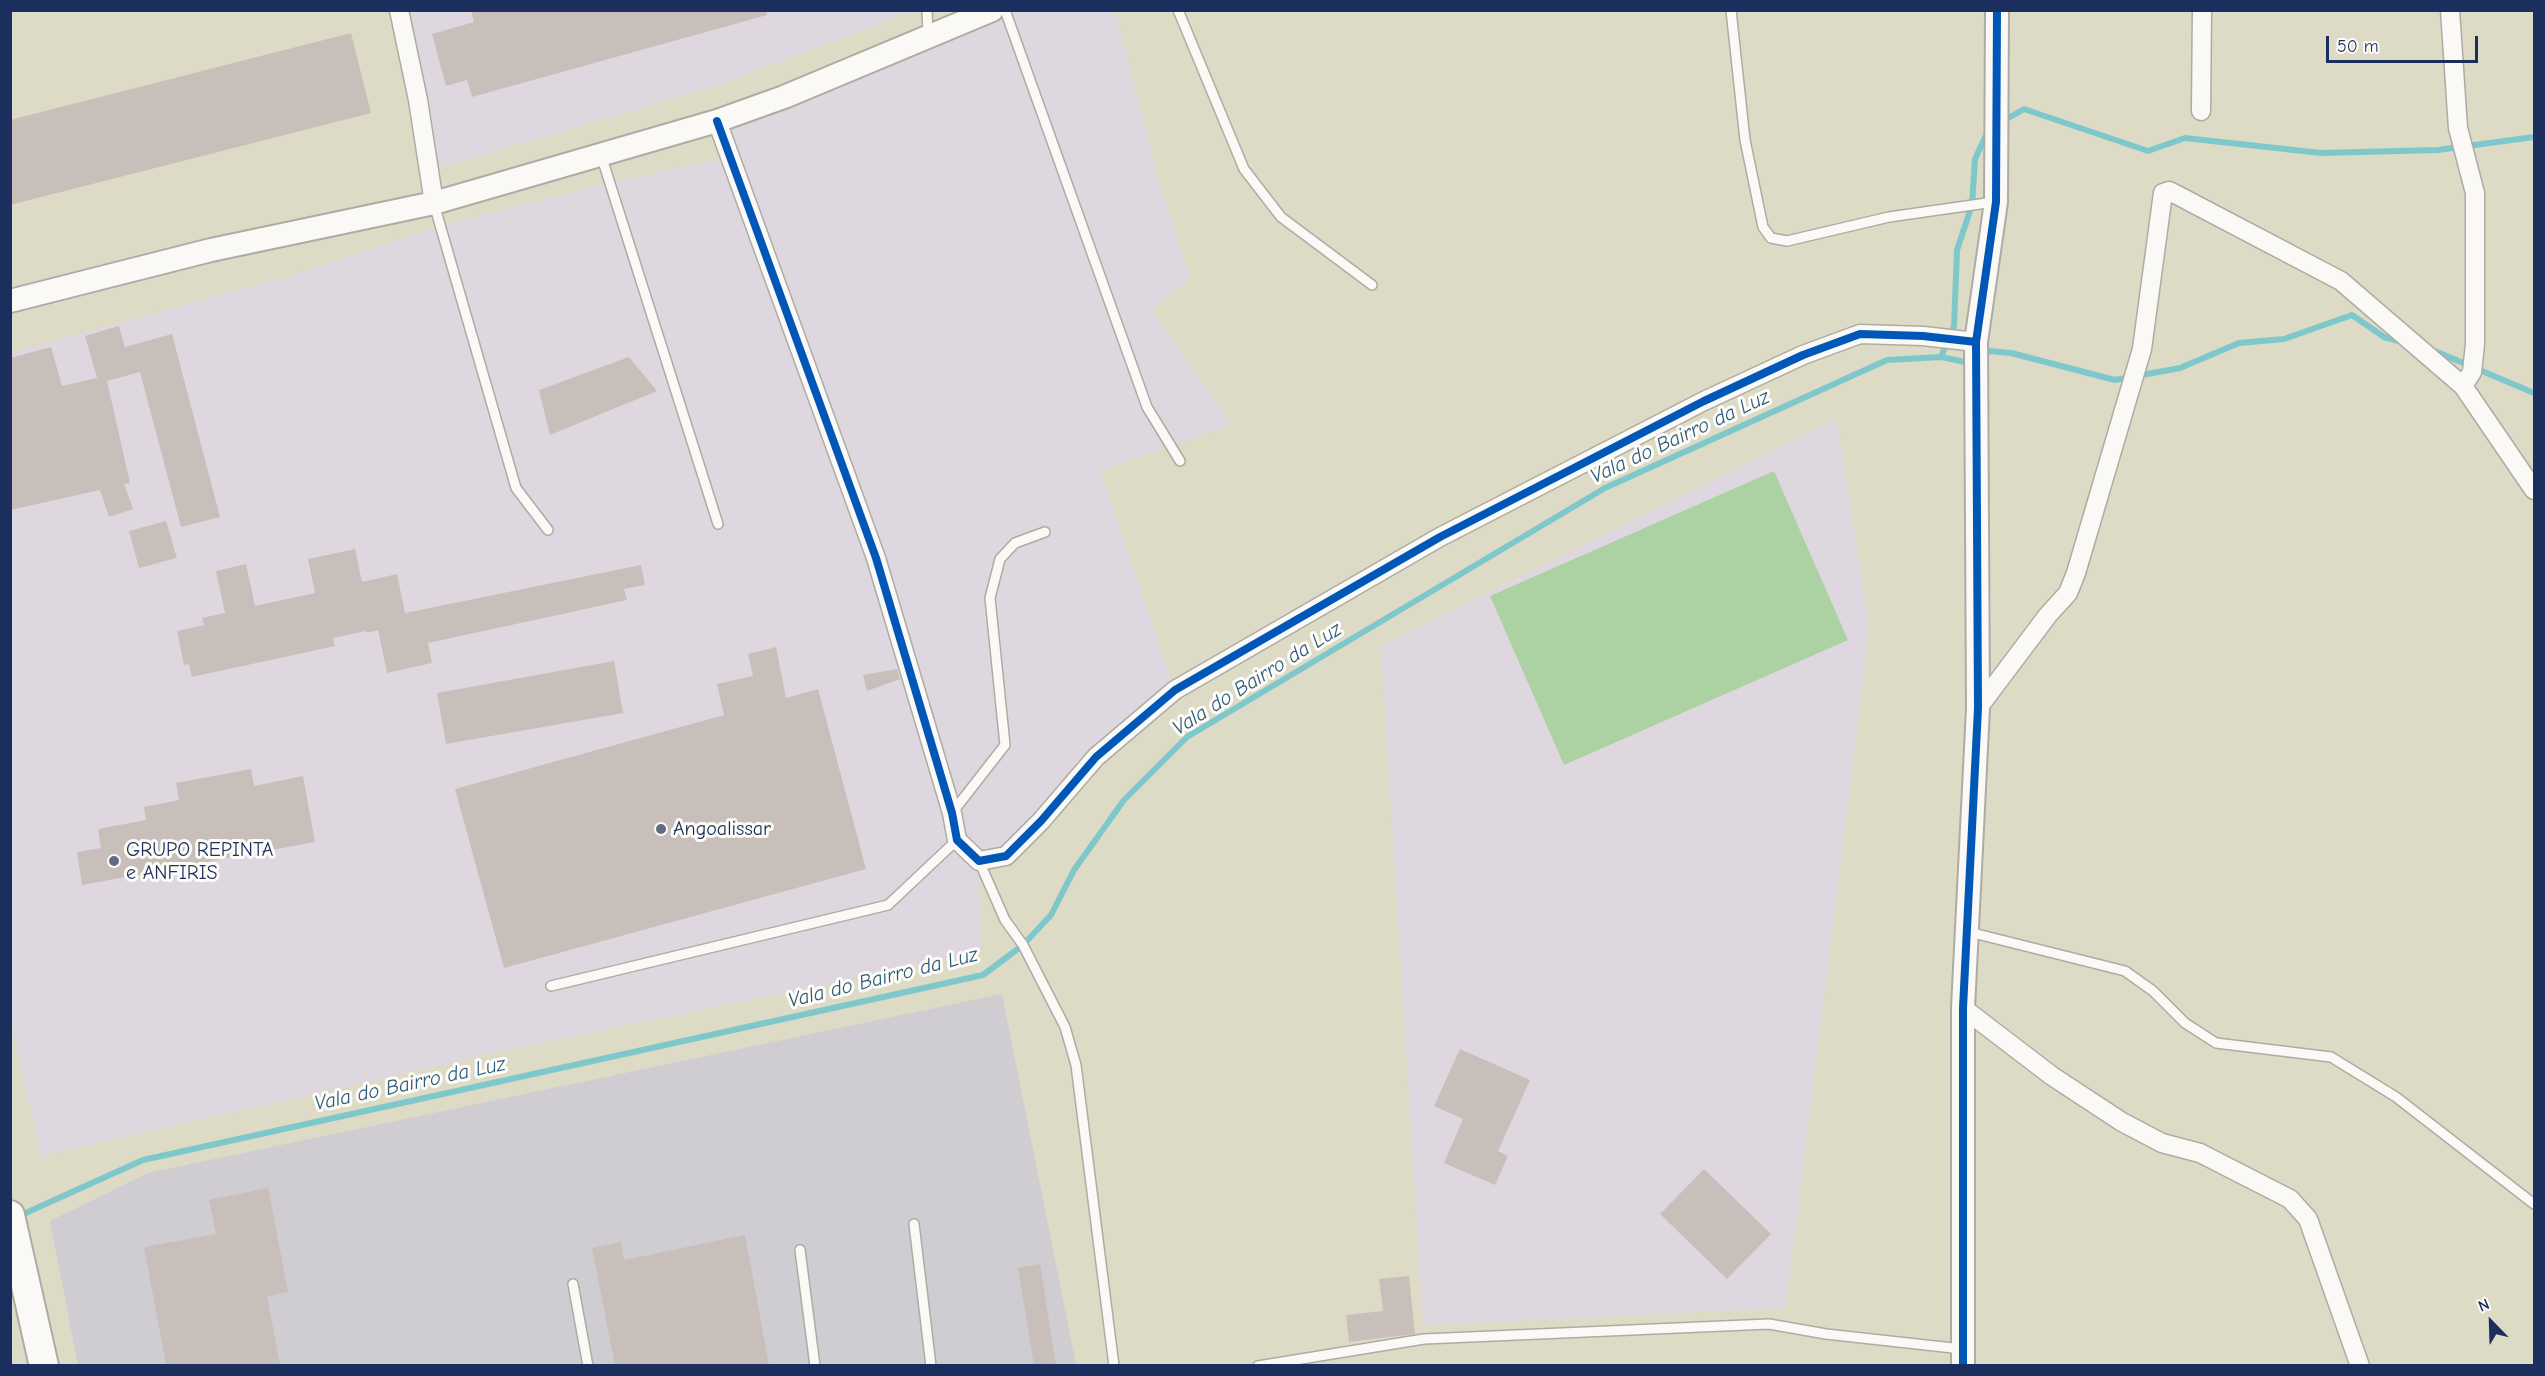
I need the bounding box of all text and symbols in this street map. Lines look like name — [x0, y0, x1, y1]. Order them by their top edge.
scale bar — [2329, 24, 2480, 62]
text: 50 m — [2337, 36, 2379, 57]
water label: Vala do Bairro da Luz — [1587, 384, 1773, 490]
water label: Vala do Bairro da Luz — [1168, 617, 1346, 741]
place label: Angoalissar — [673, 817, 771, 841]
marker: Angoalissar — [654, 822, 668, 836]
place label: GRUPO REPINTA e ANFIRIS — [126, 838, 273, 885]
marker: GRUPO REPINTA e ANFIRIS — [107, 854, 121, 868]
water label: Vala do Bairro da Luz — [786, 942, 980, 1014]
water label: Vala do Bairro da Luz — [312, 1051, 508, 1117]
north arrow — [2461, 1292, 2521, 1352]
text: N — [2476, 1295, 2492, 1316]

